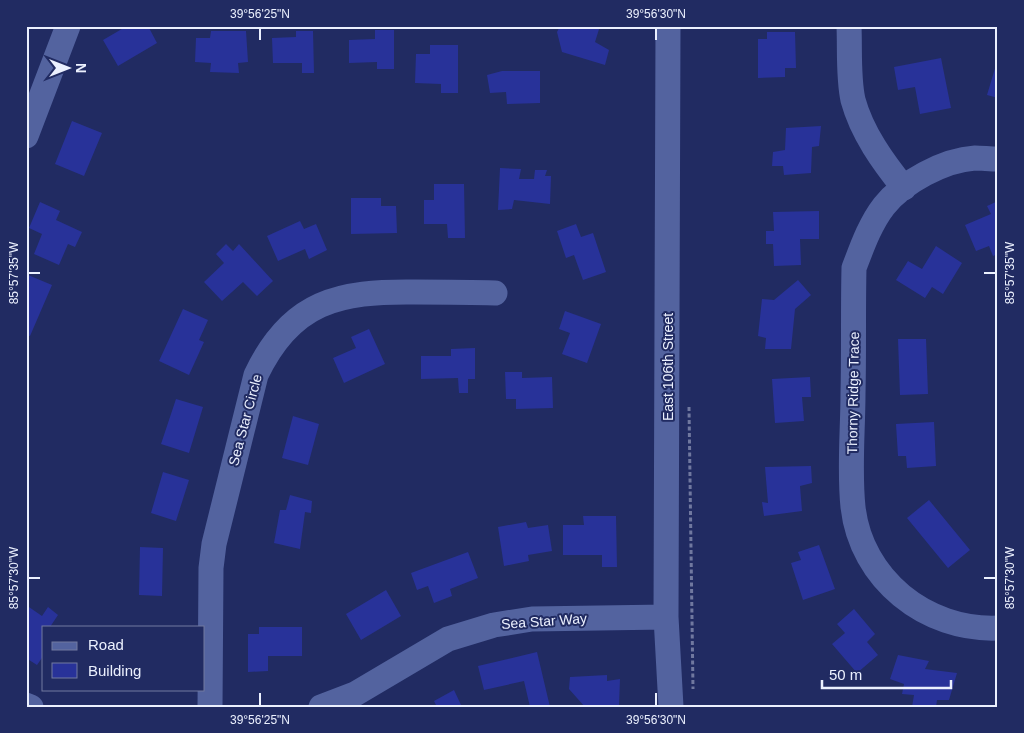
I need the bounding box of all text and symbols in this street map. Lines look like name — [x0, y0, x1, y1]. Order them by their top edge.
text: 39°56'25"N — [230, 7, 290, 21]
text: 39°56'30"N — [626, 7, 686, 21]
north arrow — [42, 42, 92, 92]
text: N — [73, 63, 89, 73]
text: 85°57'35"W — [7, 241, 21, 304]
text: 85°57'35"W — [1003, 241, 1017, 304]
street label: East 106th Street — [660, 313, 676, 421]
street label: Thorny Ridge Trace — [844, 331, 862, 455]
street label: Sea Star Circle — [225, 372, 265, 468]
text: 85°57'30"W — [7, 546, 21, 609]
text: 85°57'30"W — [1003, 546, 1017, 609]
street label: Sea Star Way — [501, 610, 587, 632]
legend — [42, 626, 205, 690]
text: Road — [88, 636, 124, 653]
scale bar — [822, 658, 950, 690]
text: Building — [88, 662, 141, 679]
text: 50 m — [829, 666, 862, 683]
text: 39°56'25"N — [230, 713, 290, 727]
text: 39°56'30"N — [626, 713, 686, 727]

